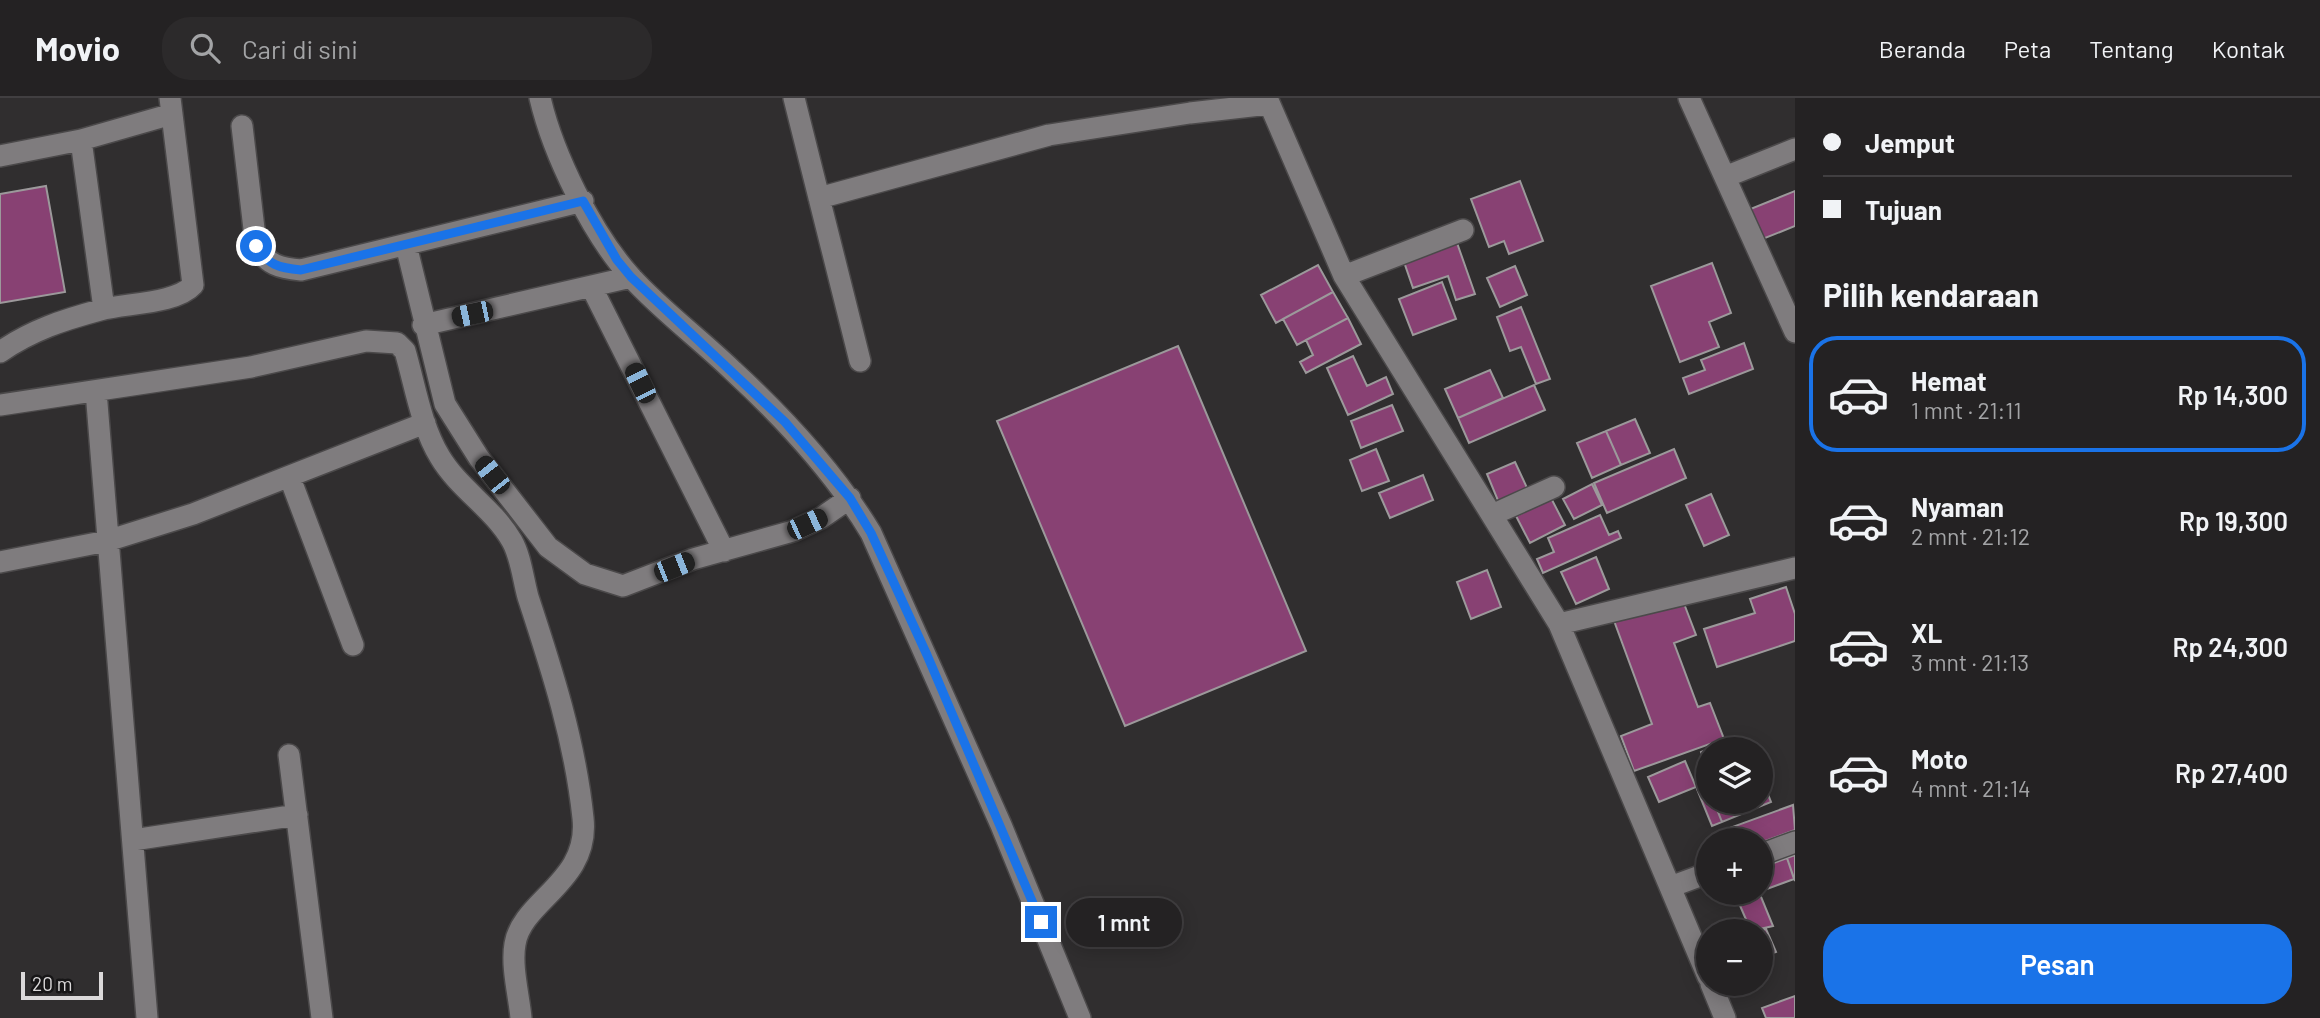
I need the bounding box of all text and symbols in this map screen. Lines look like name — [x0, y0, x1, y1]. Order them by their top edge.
search box — [162, 17, 652, 80]
text: Movio — [35, 28, 120, 68]
icon: search — [186, 29, 224, 67]
text: Cari di sini — [242, 33, 358, 64]
text: Beranda — [1879, 34, 1966, 63]
text: Peta — [2004, 34, 2051, 63]
text: Tentang — [2089, 34, 2174, 63]
text: Kontak — [2212, 34, 2285, 63]
text: Jemput — [1865, 127, 1955, 158]
text: Tujuan — [1865, 194, 1942, 225]
route start — [240, 230, 272, 262]
text: Pilih kendaraan — [1823, 275, 2039, 313]
car — [450, 299, 495, 329]
car — [622, 360, 659, 406]
icon: car — [1827, 363, 1890, 426]
text: Hemat — [1911, 365, 1987, 396]
text: Rp 14,300 — [2178, 379, 2288, 410]
text: 1 mnt · 21:11 — [1911, 396, 2022, 424]
car — [471, 452, 514, 498]
icon: car — [1827, 489, 1890, 552]
text: Nyaman — [1911, 491, 2004, 522]
text: Rp 19,300 — [2179, 505, 2288, 536]
car — [784, 506, 831, 542]
text: 2 mnt · 21:12 — [1911, 522, 2030, 550]
car — [651, 549, 698, 585]
icon: car — [1827, 615, 1890, 678]
text: XL — [1911, 617, 1942, 648]
text: Rp 24,300 — [2172, 631, 2288, 662]
text: 3 mnt · 21:13 — [1911, 648, 2029, 676]
map controls — [1696, 737, 1773, 996]
button: layers — [1696, 737, 1773, 814]
icon: car — [1827, 741, 1890, 804]
text: Moto — [1911, 743, 1968, 774]
text: Rp 27,400 — [2175, 757, 2288, 788]
text: 4 mnt · 21:14 — [1911, 774, 2031, 802]
button: + — [1696, 828, 1773, 905]
callout: 1 mnt — [1066, 898, 1181, 946]
route end — [1025, 906, 1057, 938]
text: 1 mnt — [1098, 908, 1150, 936]
button: − — [1696, 919, 1773, 996]
button: Pesan — [1823, 924, 2292, 1004]
scale bar — [21, 969, 103, 1001]
text: 20 m — [32, 972, 72, 995]

